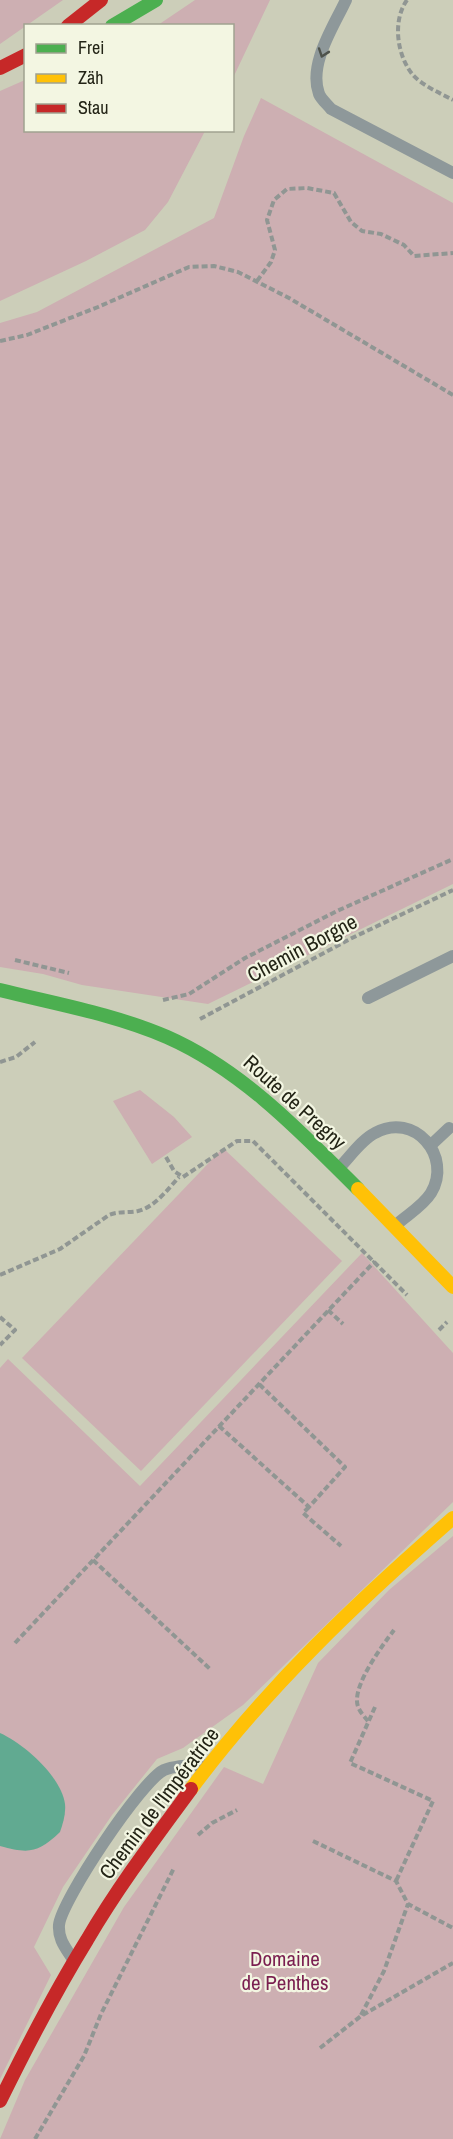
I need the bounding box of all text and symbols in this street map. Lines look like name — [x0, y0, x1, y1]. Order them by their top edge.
legend — [24, 24, 234, 132]
text: Frei — [78, 35, 104, 60]
one-way arrow — [317, 47, 330, 58]
text: Zäh — [78, 65, 103, 90]
text: Stau — [78, 95, 108, 120]
street label: Chemin Borgne — [242, 907, 362, 989]
street label: Route de Pregny — [237, 1048, 353, 1156]
street label: Chemin de l'Impératrice — [92, 1721, 226, 1885]
park label: Domaine de Penthes — [241, 1944, 329, 1997]

